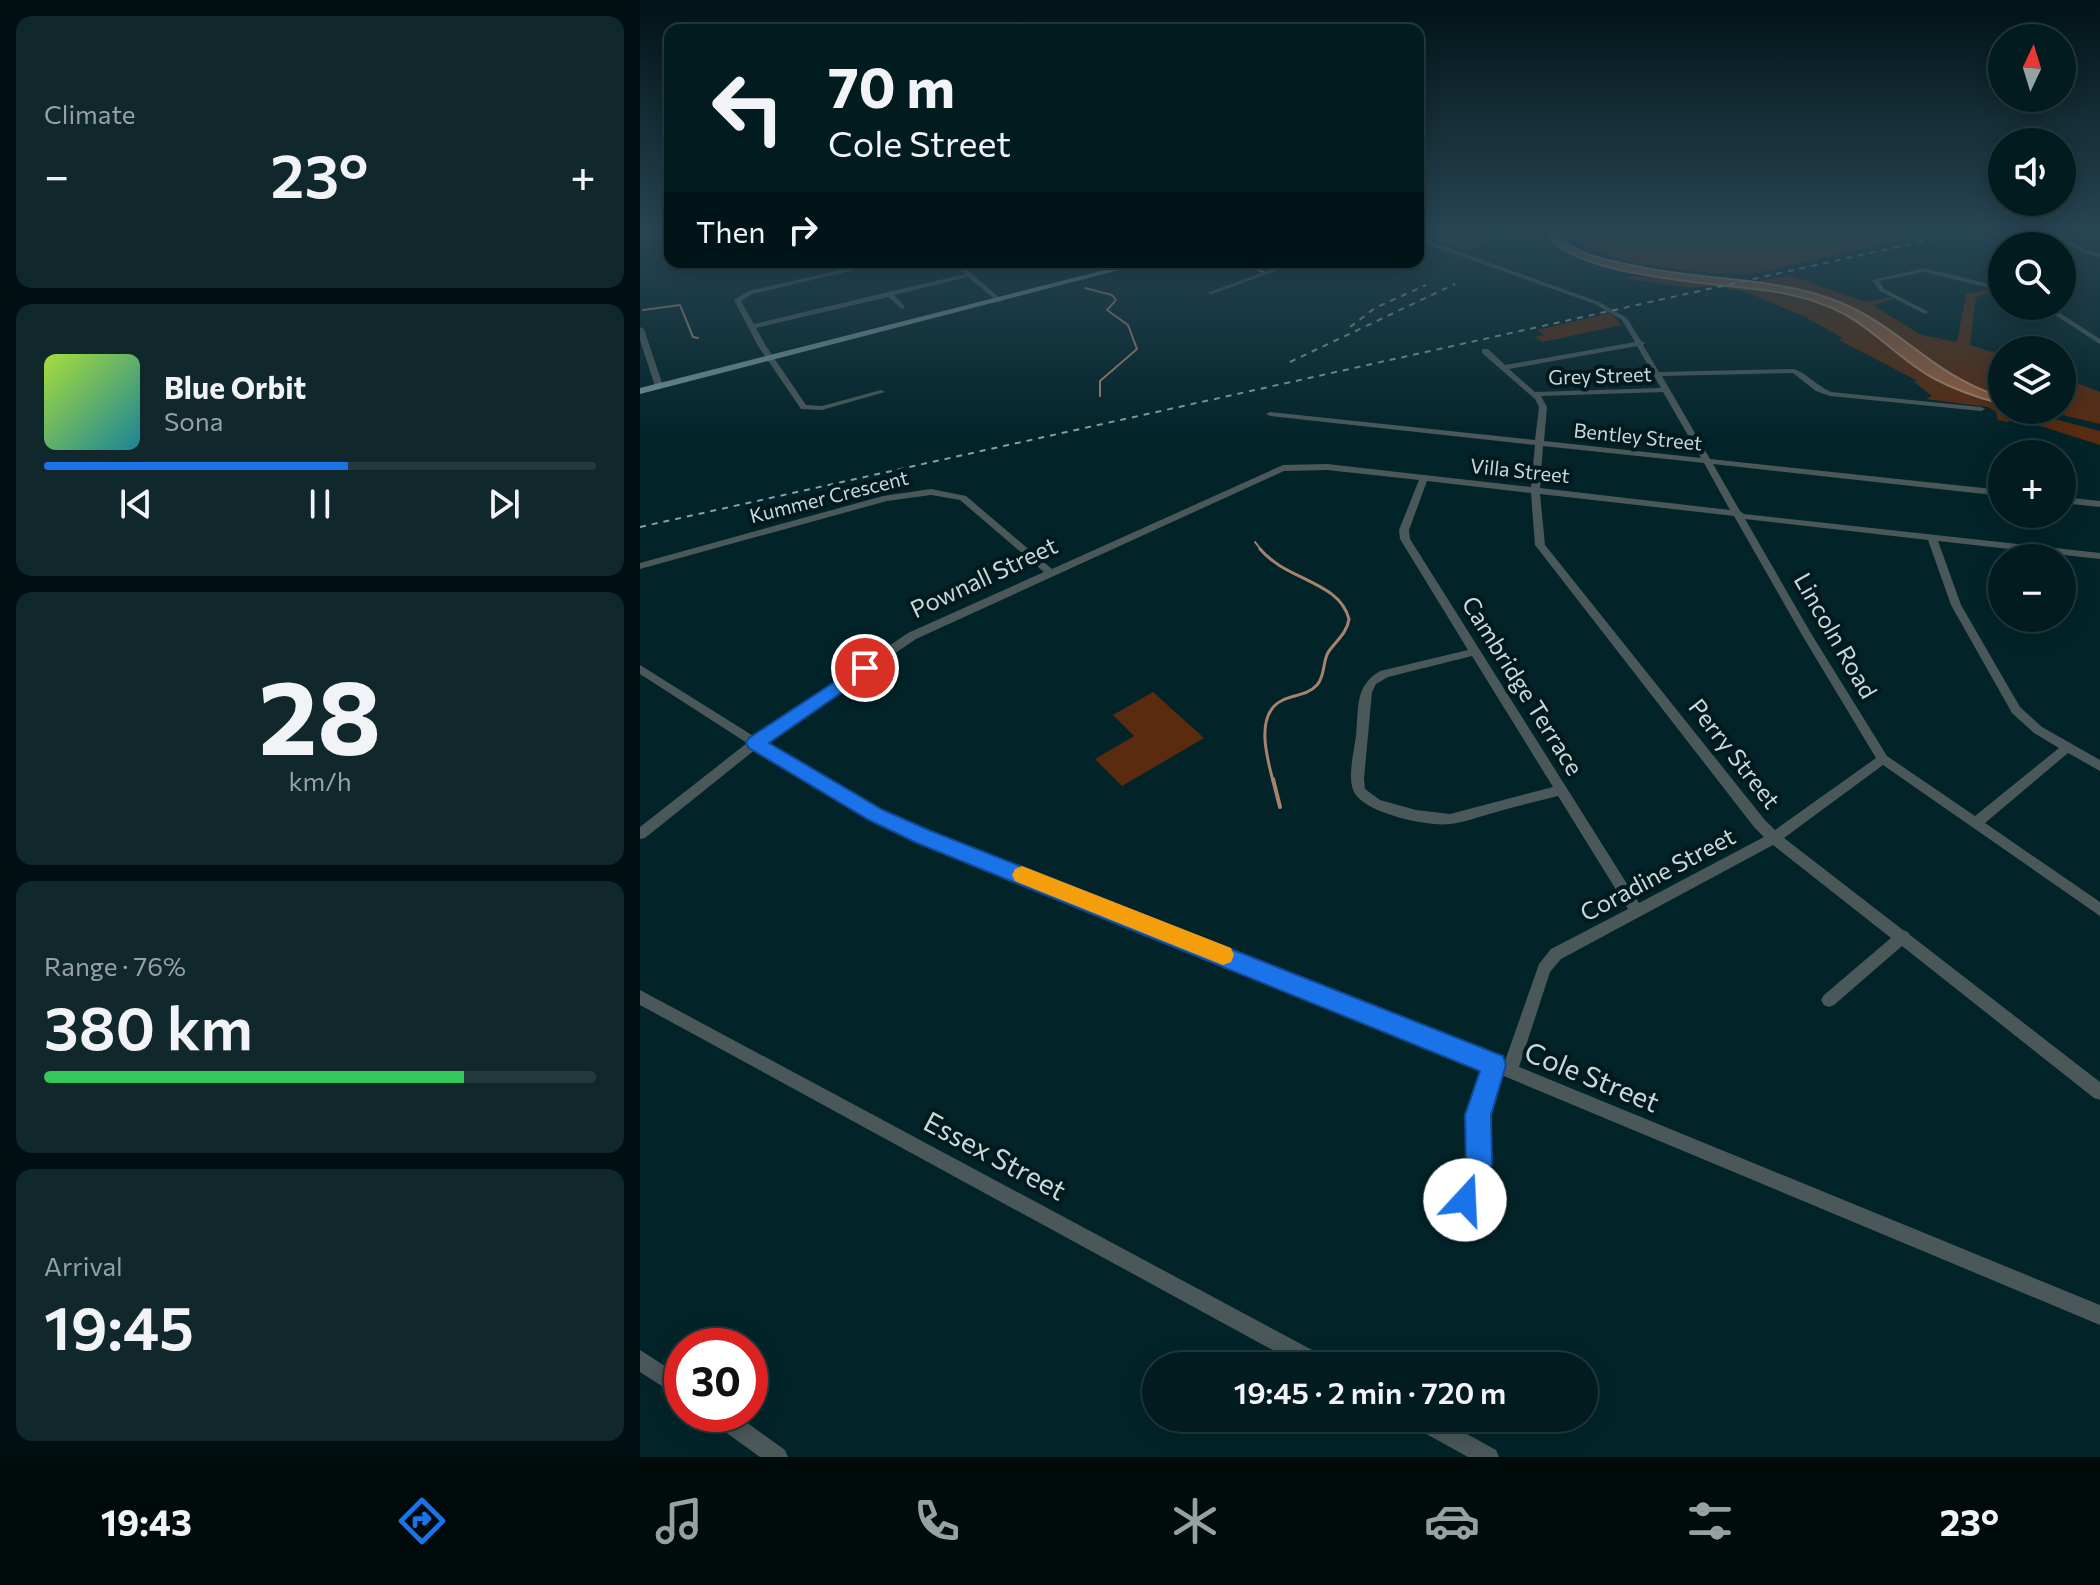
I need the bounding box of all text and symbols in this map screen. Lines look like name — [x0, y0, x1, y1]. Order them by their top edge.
north arrow — [1988, 24, 2076, 112]
map controls — [1988, 24, 2076, 632]
text: 70 m — [828, 51, 955, 120]
icon: left — [696, 56, 800, 160]
text: Climate — [44, 98, 136, 129]
text: Cole Street — [828, 120, 1011, 164]
button: sound — [1988, 128, 2076, 216]
text: 23° — [271, 137, 369, 210]
text: − — [44, 147, 69, 201]
text: + — [570, 147, 596, 201]
icon: right — [781, 208, 825, 252]
text: Then — [696, 212, 765, 249]
button: search — [1988, 232, 2076, 320]
button: layers — [1988, 336, 2076, 424]
street label: Grey Street — [1548, 361, 1652, 389]
text: Blue Orbit — [164, 368, 306, 405]
text: Sona — [164, 405, 223, 436]
street label: Bentley Street — [1573, 417, 1704, 455]
button: + — [1988, 440, 2076, 528]
street label: Villa Street — [1469, 453, 1571, 487]
street label: Kummer Crescent — [747, 465, 911, 527]
icon: previous — [114, 482, 158, 526]
icon: pause — [298, 482, 342, 526]
icon: next — [482, 482, 526, 526]
street label: Pownall Street — [905, 530, 1062, 623]
button: − — [1988, 544, 2076, 632]
street label: Lincoln Road — [1789, 567, 1884, 703]
street label: Cambridge Terrace — [1456, 590, 1590, 780]
pin — [831, 634, 899, 702]
icon: arrive — [843, 646, 887, 690]
text: 28 — [259, 649, 381, 776]
street label: Perry Street — [1683, 692, 1787, 814]
text: km/h — [288, 765, 352, 796]
street label: Coradine Street — [1575, 821, 1740, 927]
text: Range · 76% — [44, 950, 186, 981]
text: 380 km — [44, 989, 253, 1062]
street label: Cole Street — [1520, 1034, 1665, 1118]
street label: Essex Street — [919, 1103, 1072, 1207]
position arrow — [1423, 1158, 1507, 1242]
text: Arrival — [44, 1250, 123, 1281]
text: 19:45 — [44, 1289, 194, 1362]
speed limit sign: 30 — [664, 1328, 768, 1432]
text: 19:45 · 2 min · 720 m — [1234, 1373, 1506, 1410]
icon: directions — [394, 1493, 450, 1549]
icon: music — [651, 1493, 707, 1549]
icon: phone — [909, 1493, 965, 1549]
icon: climate — [1167, 1493, 1223, 1549]
icon: car — [1424, 1493, 1480, 1549]
icon: filters — [1682, 1493, 1738, 1549]
text: 19:43 — [101, 1499, 192, 1543]
text: 23° — [1940, 1499, 1999, 1543]

